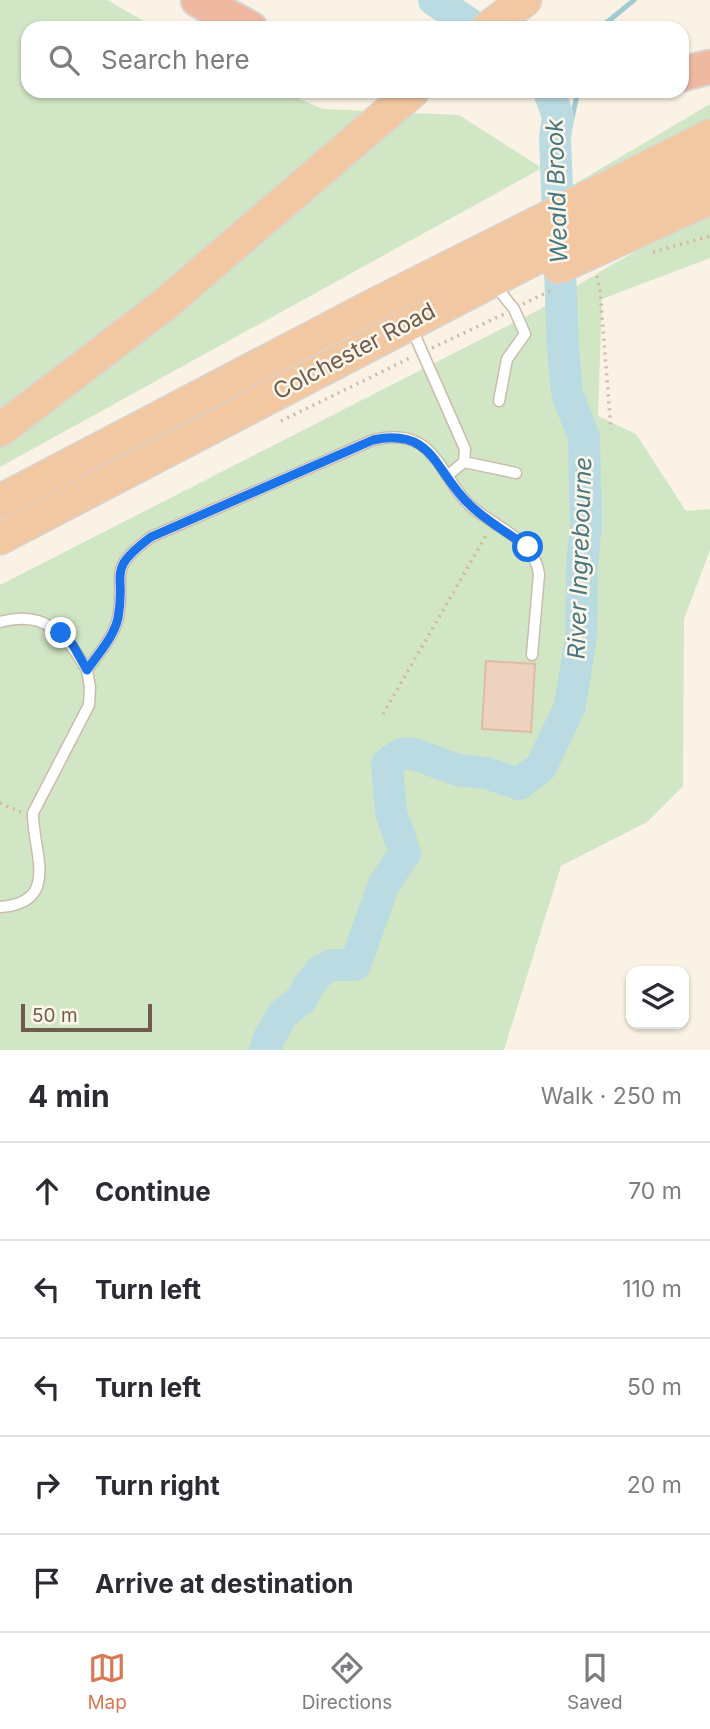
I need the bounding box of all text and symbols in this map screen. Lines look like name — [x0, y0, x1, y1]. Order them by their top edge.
search box — [21, 21, 689, 98]
icon: search — [45, 41, 83, 79]
text: Search here — [101, 44, 250, 75]
water label: Weald Brook — [539, 117, 574, 264]
street label: Colchester Road — [268, 296, 440, 406]
water label: River Ingrebourne — [561, 456, 598, 660]
route start — [512, 531, 543, 562]
route end — [45, 617, 76, 648]
map controls — [626, 966, 689, 1029]
button: layers — [626, 966, 689, 1029]
scale bar — [21, 1001, 152, 1033]
text: 50 m — [32, 1004, 78, 1027]
text: 4 min — [28, 1078, 110, 1114]
text: Walk · 250 m — [541, 1082, 682, 1110]
icon: ahead — [28, 1172, 66, 1210]
text: Continue — [95, 1176, 211, 1207]
text: 70 m — [628, 1177, 682, 1205]
icon: left — [28, 1270, 66, 1308]
text: Turn left — [95, 1274, 201, 1305]
text: 110 m — [622, 1275, 682, 1303]
icon: left — [28, 1368, 66, 1406]
text: Turn left — [95, 1372, 201, 1403]
text: 50 m — [627, 1373, 682, 1401]
icon: right — [28, 1466, 66, 1504]
text: Turn right — [95, 1470, 220, 1501]
text: 20 m — [627, 1471, 682, 1499]
icon: arrive — [28, 1564, 66, 1602]
text: Arrive at destination — [95, 1568, 354, 1599]
tab: Map — [87, 1649, 127, 1714]
tab: Directions — [302, 1649, 392, 1714]
tab: Saved — [567, 1649, 623, 1714]

